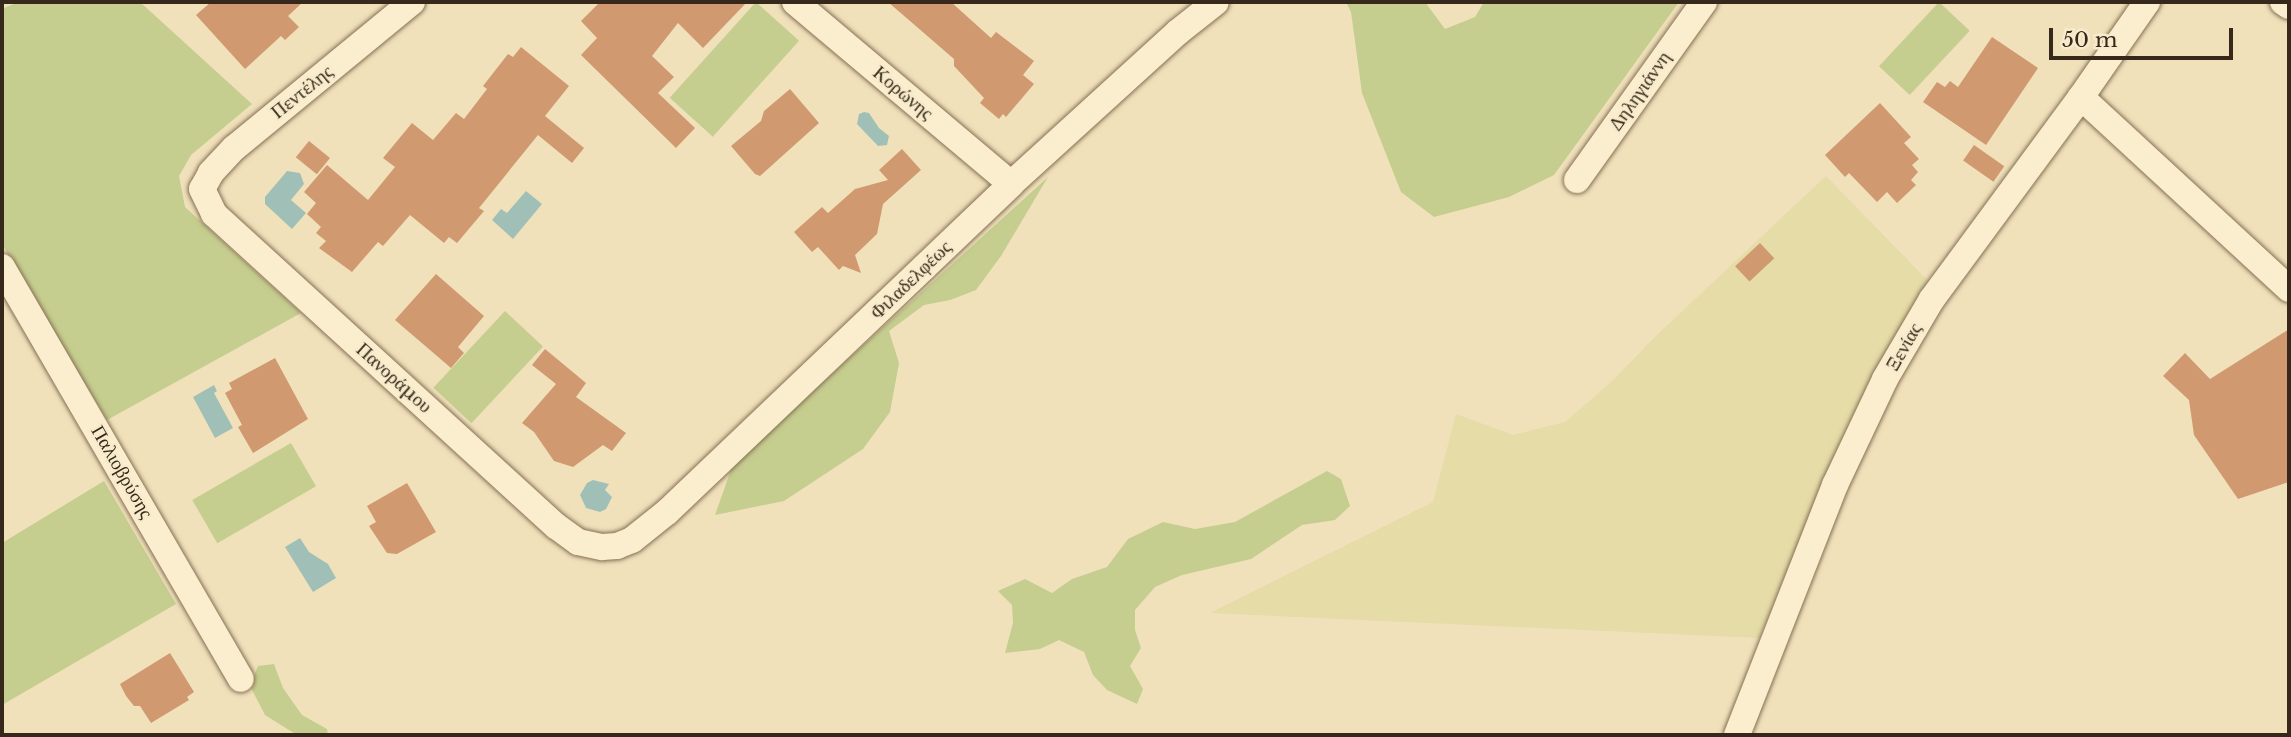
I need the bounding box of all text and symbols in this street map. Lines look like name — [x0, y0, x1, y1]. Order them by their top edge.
scale bar — [2053, 14, 2237, 58]
text: 50 m — [2062, 27, 2117, 53]
street label: Δηληγιάννη — [1604, 47, 1676, 135]
street label: Πεντέλης — [267, 60, 337, 124]
street label: Κορώνης — [868, 61, 938, 125]
street label: Φιλαδελφέως — [866, 236, 956, 324]
street label: Ξενίας — [1881, 319, 1927, 375]
street label: Πανοράμου — [352, 338, 436, 418]
street label: Παλιοβρύσης — [86, 421, 158, 523]

